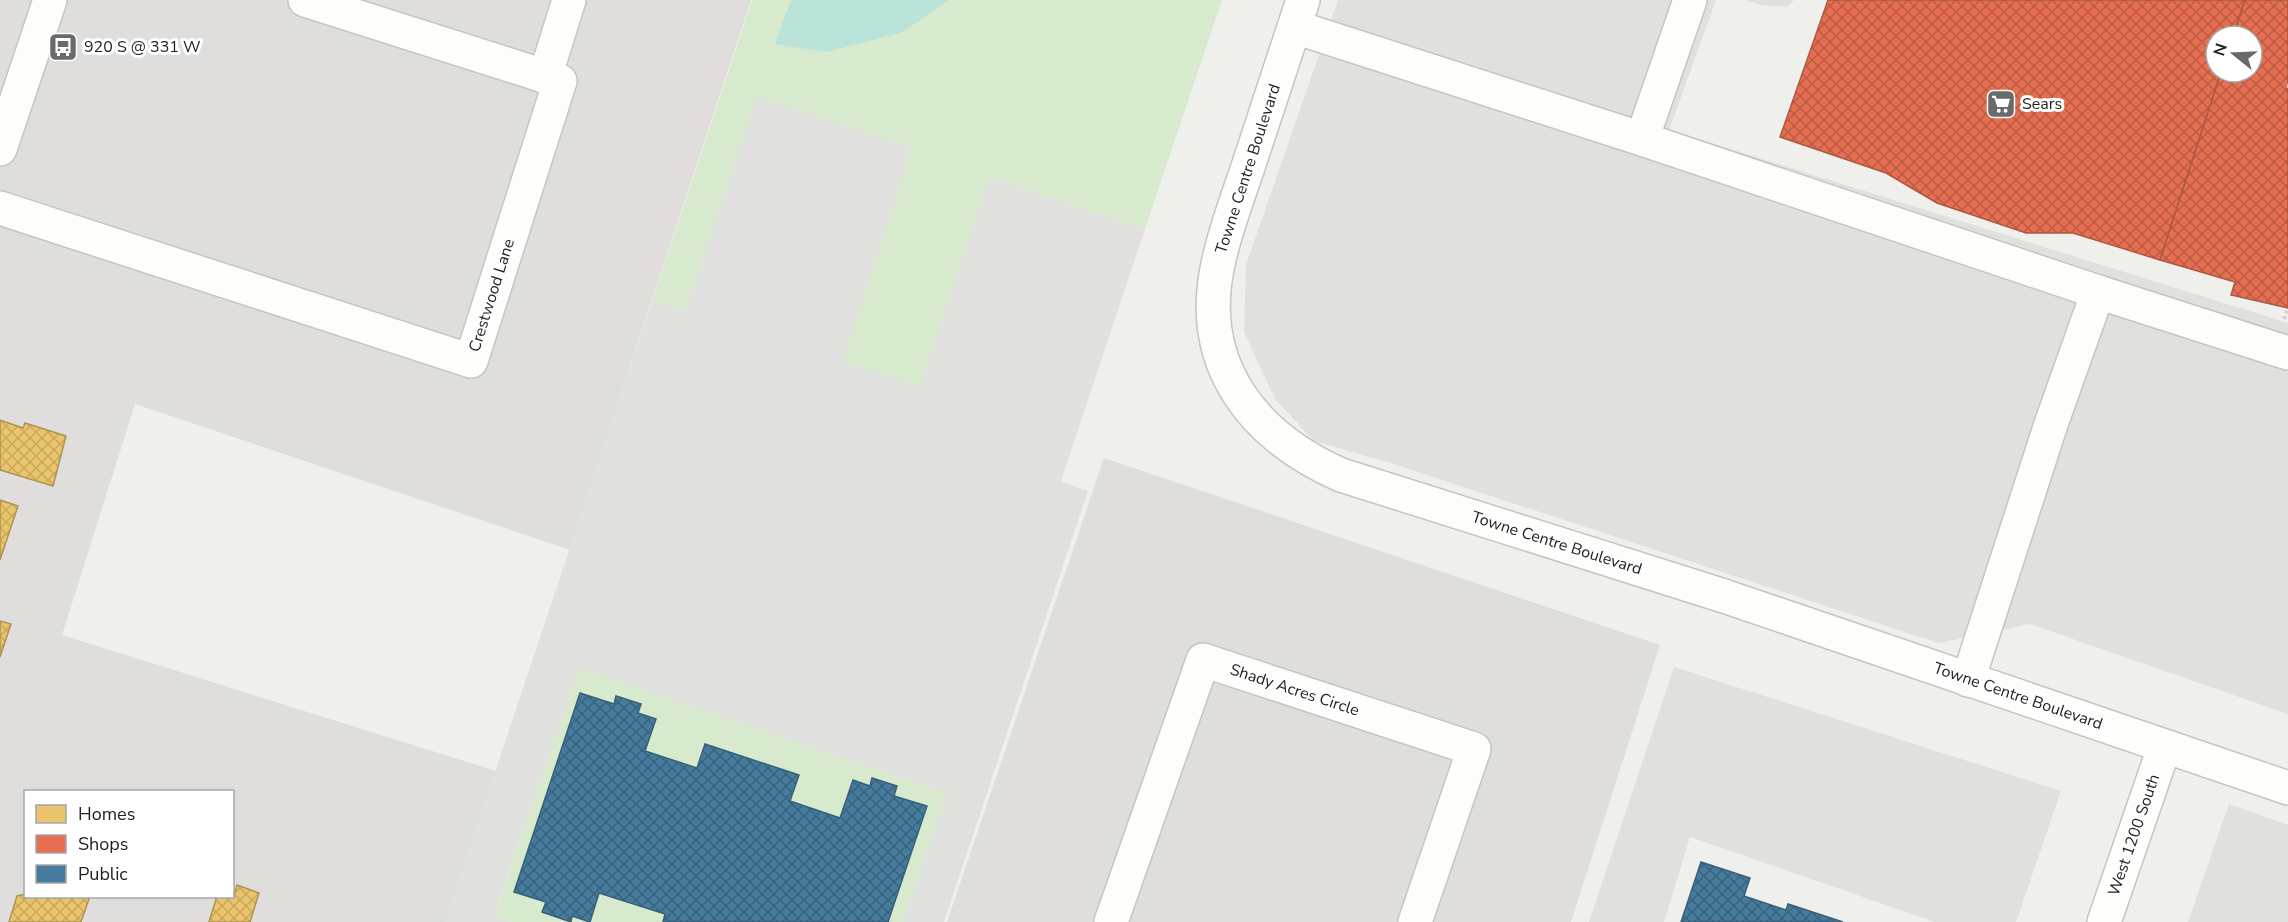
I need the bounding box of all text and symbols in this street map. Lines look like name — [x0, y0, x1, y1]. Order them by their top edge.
north arrow — [2204, 24, 2264, 84]
bus stop icon: 920 S @ 331 W — [47, 31, 79, 63]
place label: 920 S @ 331 W — [84, 36, 201, 58]
text: N — [2208, 41, 2233, 59]
street label: Towne Centre Boulevard — [1210, 81, 1286, 257]
supermarket icon: Sears — [1985, 88, 2017, 120]
place label: Sears — [2022, 93, 2062, 115]
street label: Crestwood Lane — [464, 236, 520, 355]
street label: Towne Centre Boulevard — [1469, 506, 1645, 580]
street label: Towne Centre Boulevard — [1930, 657, 2106, 735]
street label: Shady Acres Circle — [1227, 659, 1362, 722]
street label: West 1200 South — [2103, 771, 2165, 899]
legend — [24, 790, 234, 898]
text: Homes — [78, 802, 135, 826]
text: Shops — [78, 832, 128, 856]
text: Public — [78, 862, 128, 886]

